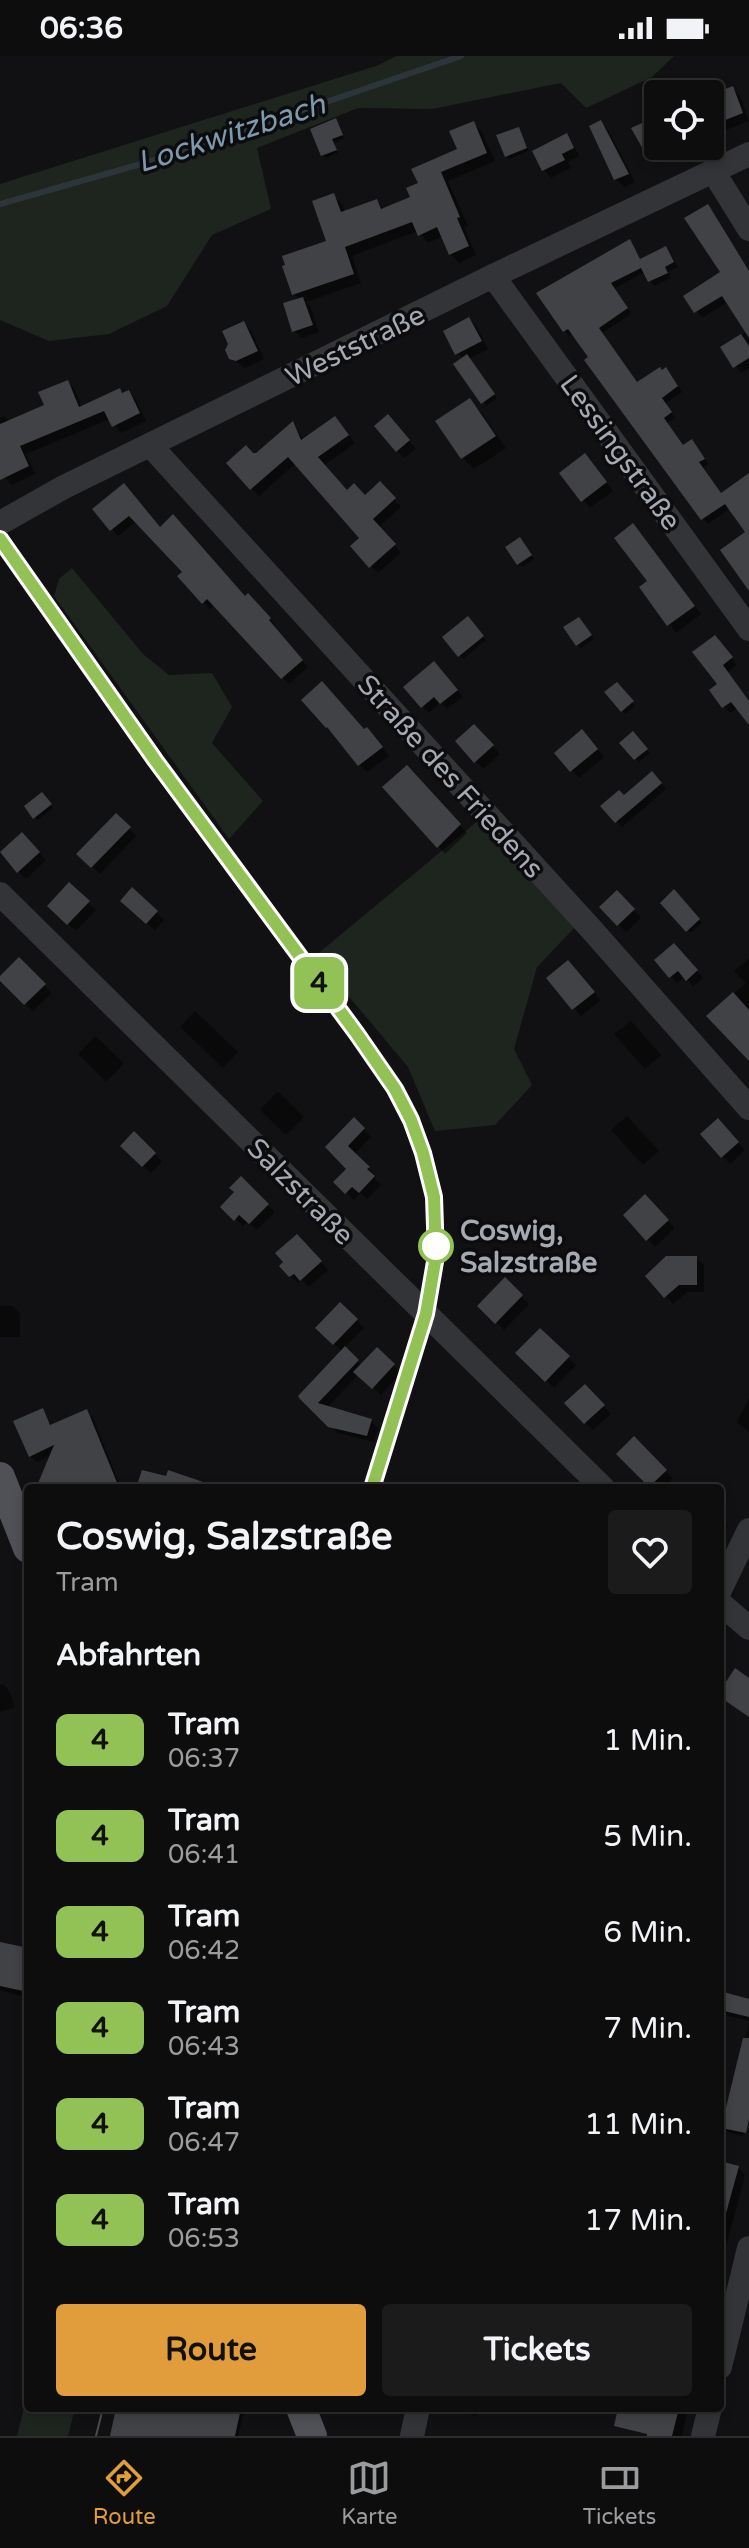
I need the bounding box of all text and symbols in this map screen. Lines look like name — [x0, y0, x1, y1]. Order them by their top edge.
text: 06:36 — [40, 10, 123, 47]
map controls — [644, 80, 724, 160]
button: locate — [644, 80, 724, 160]
water label: Lockwitzbach — [132, 85, 331, 181]
street label: Weststraße — [280, 298, 430, 394]
street label: Lessingstraße — [552, 368, 688, 537]
street label: Straße des Friedens — [350, 668, 551, 885]
line badge: 4 — [293, 957, 345, 1009]
text: 4 — [310, 966, 328, 1000]
street label: Salzstraße — [240, 1131, 361, 1252]
place label: Coswig, Salzstraße — [460, 1214, 597, 1280]
marker: Coswig, Salzstraße — [419, 1229, 453, 1263]
button: heart — [608, 1510, 692, 1594]
text: Coswig, Salzstraße — [56, 1514, 393, 1560]
text: Tram — [56, 1567, 119, 1598]
text: Abfahrten — [56, 1637, 201, 1674]
text: Tram — [168, 1706, 240, 1743]
text: 1 Min. — [603, 1722, 692, 1759]
text: 4 — [91, 1723, 109, 1757]
text: 06:37 — [168, 1743, 240, 1774]
text: Tram — [168, 1802, 240, 1839]
text: 5 Min. — [603, 1818, 692, 1855]
text: 4 — [91, 1819, 109, 1853]
text: 06:41 — [168, 1839, 240, 1870]
text: Tram — [168, 1898, 240, 1935]
text: 6 Min. — [603, 1914, 692, 1951]
text: 4 — [91, 1915, 109, 1949]
text: 06:42 — [168, 1935, 240, 1966]
text: Tram — [168, 1994, 240, 2031]
text: 7 Min. — [603, 2010, 692, 2047]
text: 4 — [91, 2011, 109, 2045]
text: 06:43 — [168, 2031, 240, 2062]
text: Tram — [168, 2090, 240, 2127]
text: 11 Min. — [584, 2106, 692, 2143]
text: 4 — [91, 2107, 109, 2141]
text: 06:47 — [168, 2127, 240, 2158]
text: Tram — [168, 2186, 240, 2223]
text: 17 Min. — [584, 2202, 692, 2239]
text: 4 — [91, 2203, 109, 2237]
text: 06:53 — [168, 2223, 240, 2254]
button: Route — [56, 2304, 366, 2396]
button: Tickets — [382, 2304, 692, 2396]
tab: Route — [93, 2456, 156, 2530]
tab: Karte — [341, 2456, 397, 2530]
tab: Tickets — [583, 2456, 656, 2530]

